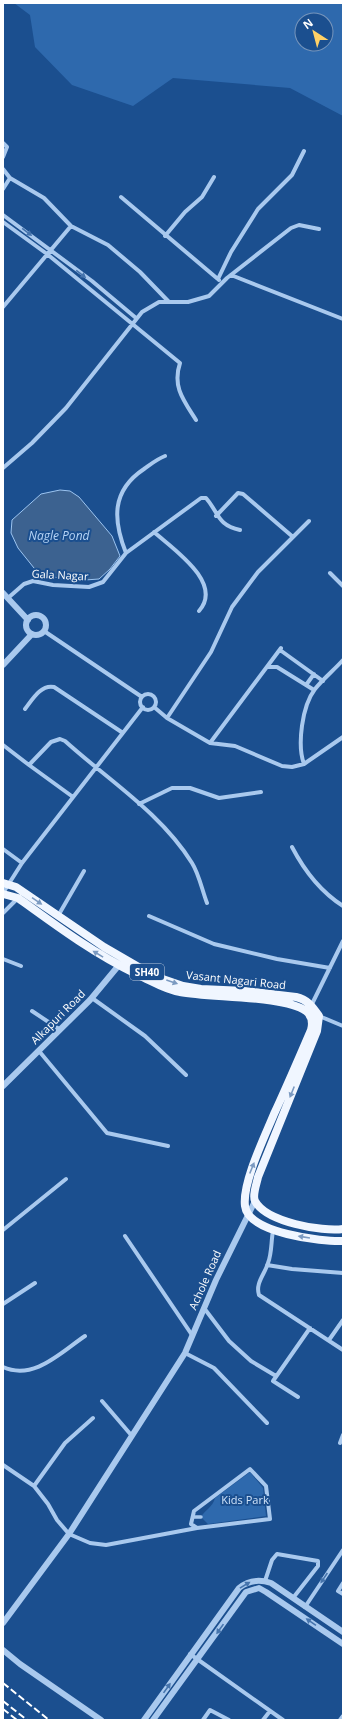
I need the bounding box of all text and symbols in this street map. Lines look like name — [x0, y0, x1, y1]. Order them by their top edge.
north arrow — [294, 12, 334, 52]
text: N — [300, 15, 316, 32]
one-way arrow — [22, 228, 32, 236]
one-way arrow — [76, 269, 87, 278]
water label: Nagle Pond — [29, 527, 91, 544]
street label: Gala Nagar — [31, 566, 89, 584]
one-way arrow — [32, 897, 42, 905]
one-way arrow — [92, 950, 104, 957]
road number: SH40 — [130, 964, 164, 980]
street label: Vasant Nagari Road — [185, 967, 287, 992]
one-way arrow — [166, 979, 178, 985]
street label: Alkapuri Road — [27, 986, 88, 1047]
one-way arrow — [289, 1086, 295, 1097]
one-way arrow — [250, 1161, 256, 1173]
one-way arrow — [298, 1234, 310, 1240]
street label: Achole Road — [185, 1248, 224, 1312]
park label: Kids Park — [221, 1492, 269, 1507]
one-way arrow — [320, 1573, 328, 1583]
one-way arrow — [239, 1581, 250, 1588]
one-way arrow — [305, 1618, 316, 1626]
one-way arrow — [216, 1624, 224, 1635]
one-way arrow — [163, 1683, 171, 1693]

